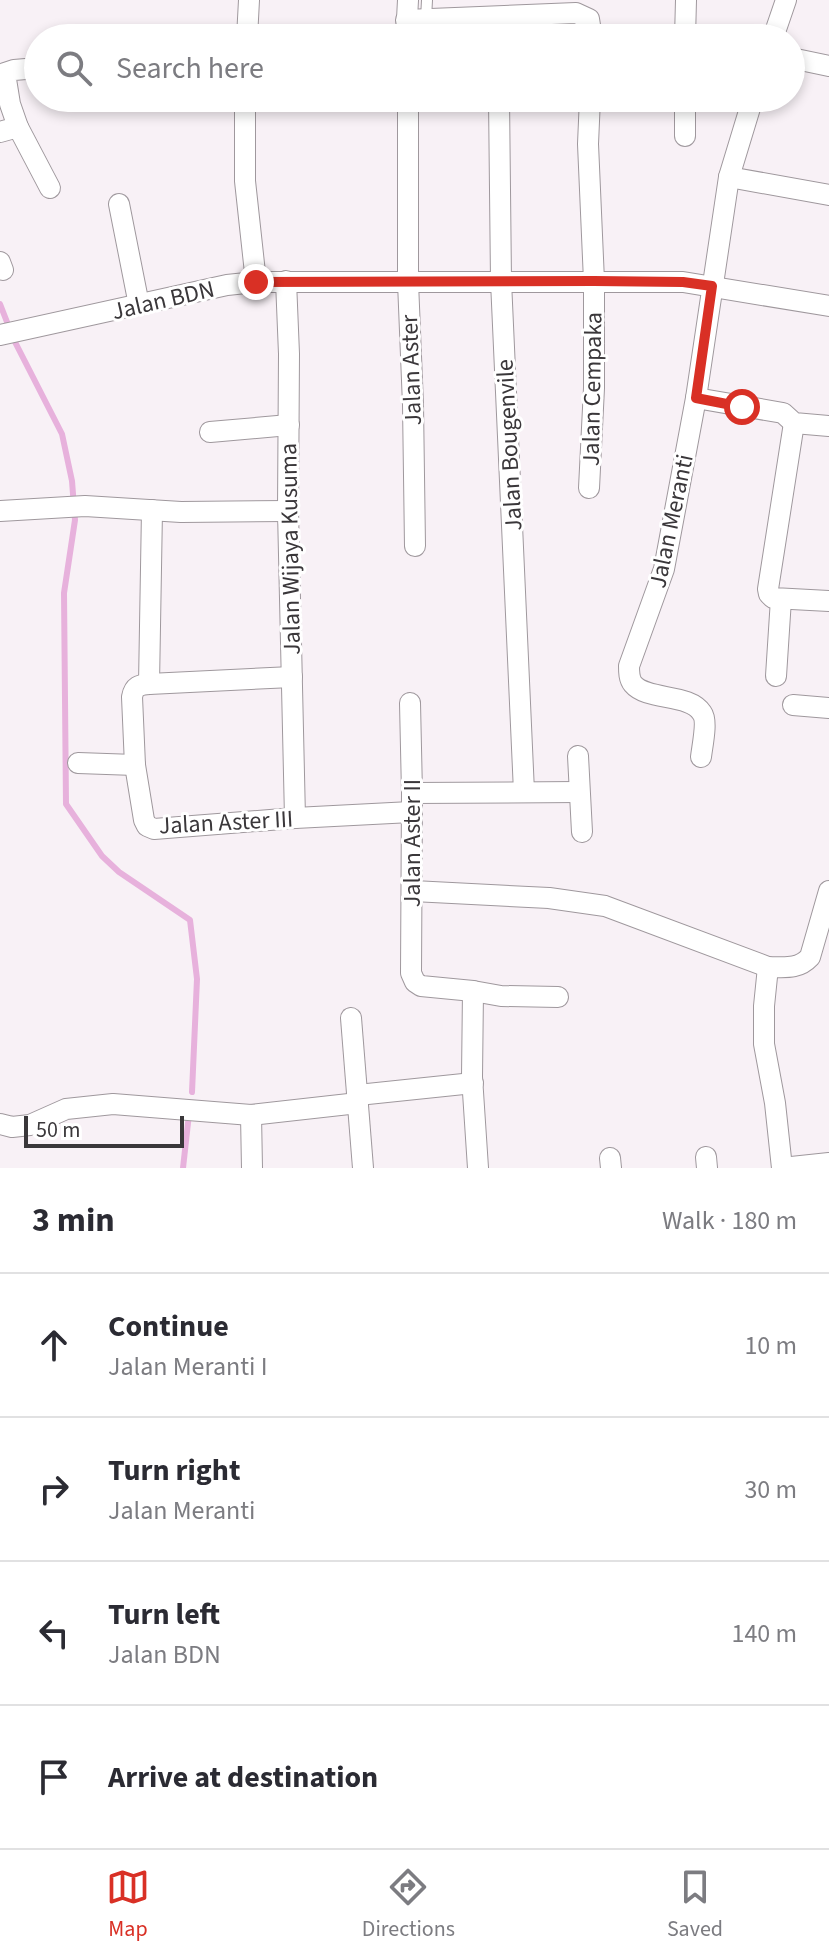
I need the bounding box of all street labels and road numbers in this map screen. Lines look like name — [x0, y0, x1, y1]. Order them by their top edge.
street label: Jalan BDN — [108, 272, 218, 329]
street label: Jalan Cempaka — [574, 312, 611, 466]
street label: Jalan Aster — [392, 313, 431, 426]
street label: Jalan Bougenvile — [488, 358, 531, 532]
street label: Jalan Wijaya Kusuma — [271, 443, 310, 655]
street label: Jalan Meranti — [640, 451, 703, 591]
street label: Jalan Aster II — [395, 779, 430, 907]
street label: Jalan Aster III — [158, 802, 294, 843]

